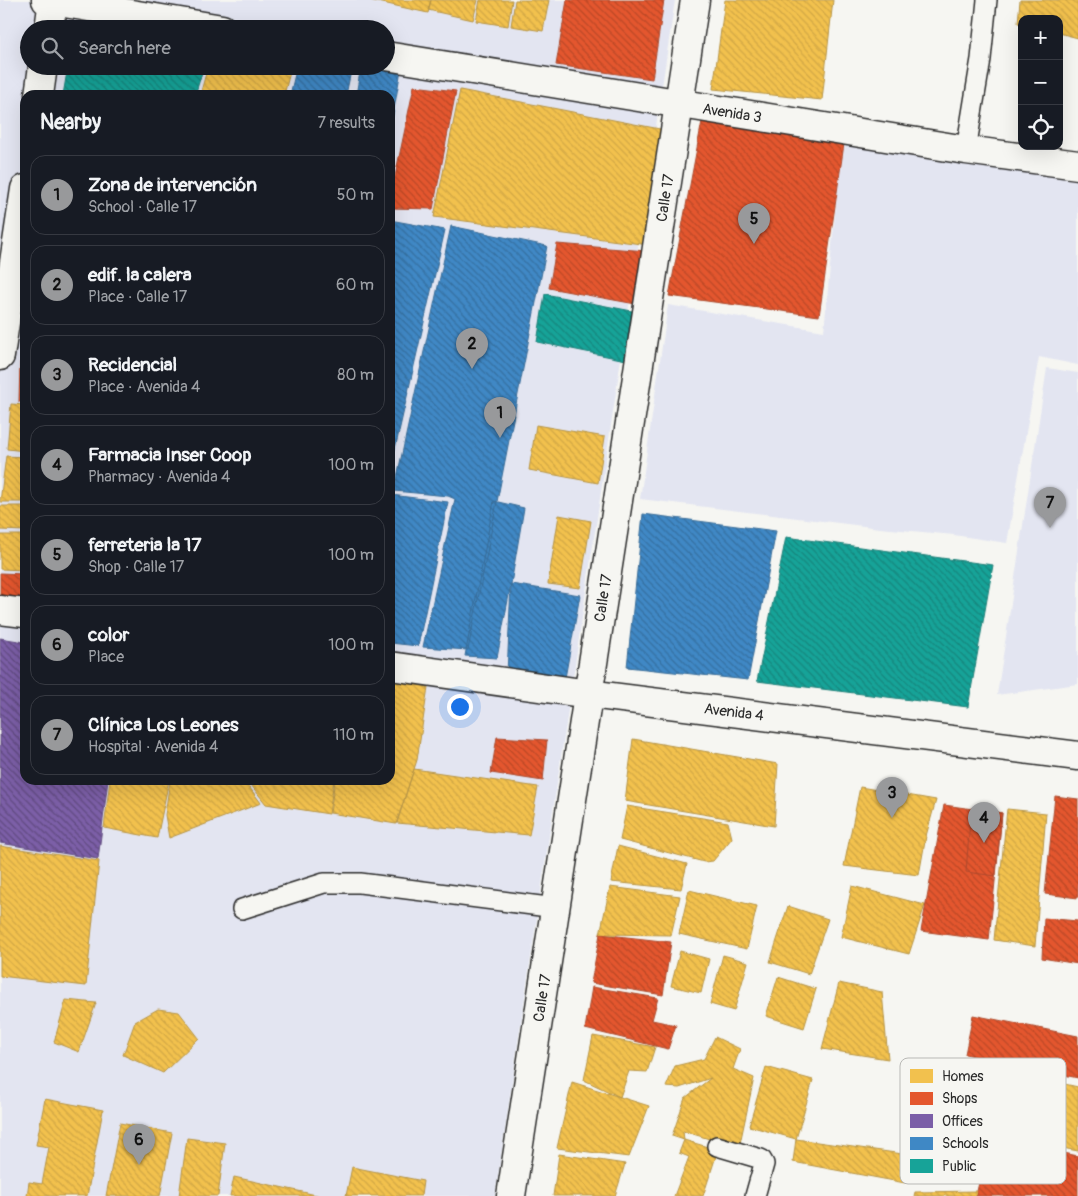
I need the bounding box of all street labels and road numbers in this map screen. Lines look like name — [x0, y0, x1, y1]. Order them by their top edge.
street label: Avenida 3 — [701, 99, 763, 128]
street label: Calle 17 — [652, 173, 679, 223]
street label: Calle 17 — [590, 573, 617, 623]
street label: Avenida 4 — [703, 699, 765, 726]
street label: Calle 17 — [529, 973, 556, 1023]

